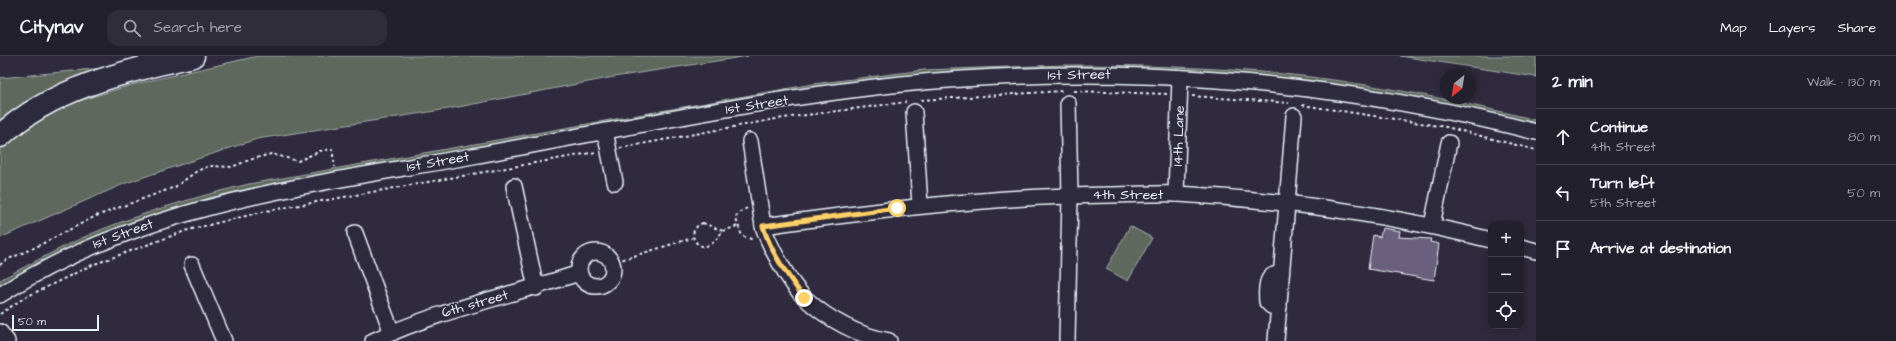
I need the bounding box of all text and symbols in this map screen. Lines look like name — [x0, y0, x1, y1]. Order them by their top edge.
search box — [107, 10, 387, 46]
text: Citynav — [20, 14, 83, 41]
icon: search — [121, 17, 143, 39]
text: Search here — [153, 17, 242, 38]
text: Map — [1720, 18, 1747, 38]
text: Layers — [1769, 18, 1816, 38]
text: Share — [1838, 18, 1876, 38]
street label: 1st Street — [1047, 64, 1111, 86]
north arrow — [1440, 68, 1476, 104]
text: 2 min — [1552, 70, 1593, 94]
text: Walk · 130 m — [1807, 73, 1880, 91]
street label: 1st Street — [724, 90, 790, 120]
street label: 14th Lane — [1168, 105, 1190, 167]
text: Continue — [1590, 117, 1648, 138]
icon: ahead — [1552, 126, 1574, 148]
text: 80 m — [1848, 128, 1880, 146]
text: 4th Street — [1590, 138, 1656, 156]
street label: 1st Street — [405, 147, 471, 177]
text: Turn left — [1590, 173, 1654, 194]
icon: left — [1552, 182, 1574, 204]
text: 50 m — [1847, 184, 1880, 202]
street label: 4th Street — [1093, 185, 1164, 205]
text: 5th Street — [1590, 194, 1656, 212]
route start — [888, 199, 906, 217]
street label: 1st Street — [90, 214, 156, 254]
map controls — [1488, 221, 1524, 329]
button: + — [1488, 221, 1524, 257]
icon: arrive — [1552, 238, 1574, 260]
text: Arrive at destination — [1590, 238, 1731, 259]
button: − — [1488, 257, 1524, 293]
street label: 6th street — [439, 285, 511, 323]
route end — [795, 289, 813, 307]
button: locate — [1488, 293, 1524, 329]
scale bar — [12, 313, 99, 332]
text: 50 m — [18, 314, 46, 329]

